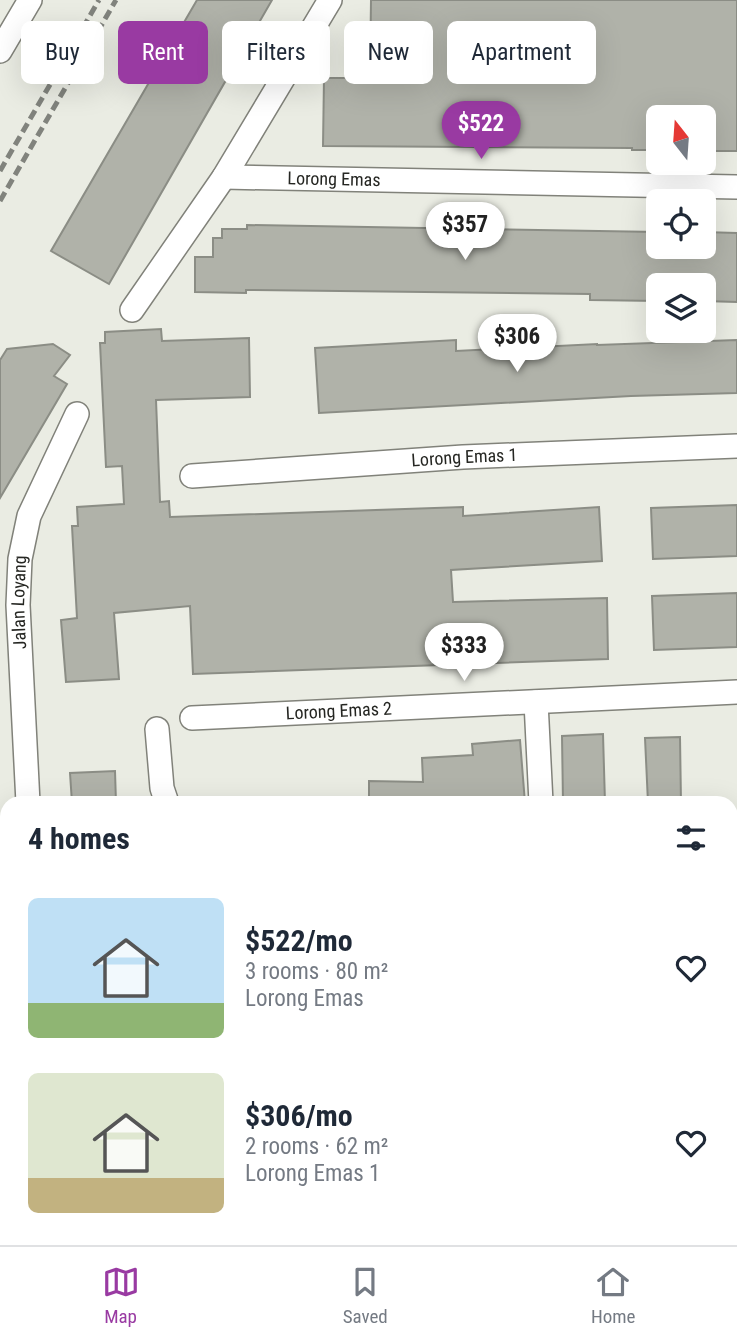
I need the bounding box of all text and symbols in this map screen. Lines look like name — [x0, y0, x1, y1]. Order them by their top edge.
chip: Buy — [21, 21, 104, 84]
chip: Rent — [118, 21, 208, 84]
chip: Filters — [222, 21, 330, 84]
chip: New — [344, 21, 433, 84]
chip: Apartment — [447, 21, 596, 84]
pin: $522 — [440, 102, 522, 161]
north arrow — [646, 105, 716, 175]
map controls — [646, 105, 716, 343]
text: $522 — [458, 110, 504, 137]
street label: Lorong Emas — [287, 167, 381, 190]
button: locate — [646, 189, 716, 259]
pin: $357 — [424, 202, 506, 262]
text: $357 — [442, 211, 488, 238]
button: layers — [646, 273, 716, 343]
pin: $306 — [476, 314, 558, 374]
text: $306 — [494, 323, 540, 350]
street label: Lorong Emas 1 — [411, 444, 518, 471]
street label: Jalan Loyang — [7, 555, 30, 650]
pin: $333 — [423, 624, 505, 683]
text: $333 — [441, 632, 487, 659]
street label: Lorong Emas 2 — [285, 697, 392, 724]
icon: filters — [672, 819, 710, 857]
text: 4 homes — [28, 821, 130, 856]
text: $522/mo — [245, 923, 353, 958]
icon: home — [84, 926, 168, 1010]
icon: heart — [672, 949, 710, 987]
text: 3 rooms · 80 m² — [245, 958, 388, 985]
text: Lorong Emas — [245, 985, 364, 1012]
text: $306/mo — [245, 1098, 353, 1133]
icon: home — [84, 1101, 168, 1185]
icon: heart — [672, 1124, 710, 1162]
text: 2 rooms · 62 m² — [245, 1133, 388, 1160]
text: Lorong Emas 1 — [245, 1160, 380, 1187]
tab: Map — [102, 1263, 140, 1328]
tab: Saved — [343, 1263, 388, 1328]
tab: Home — [591, 1263, 635, 1328]

